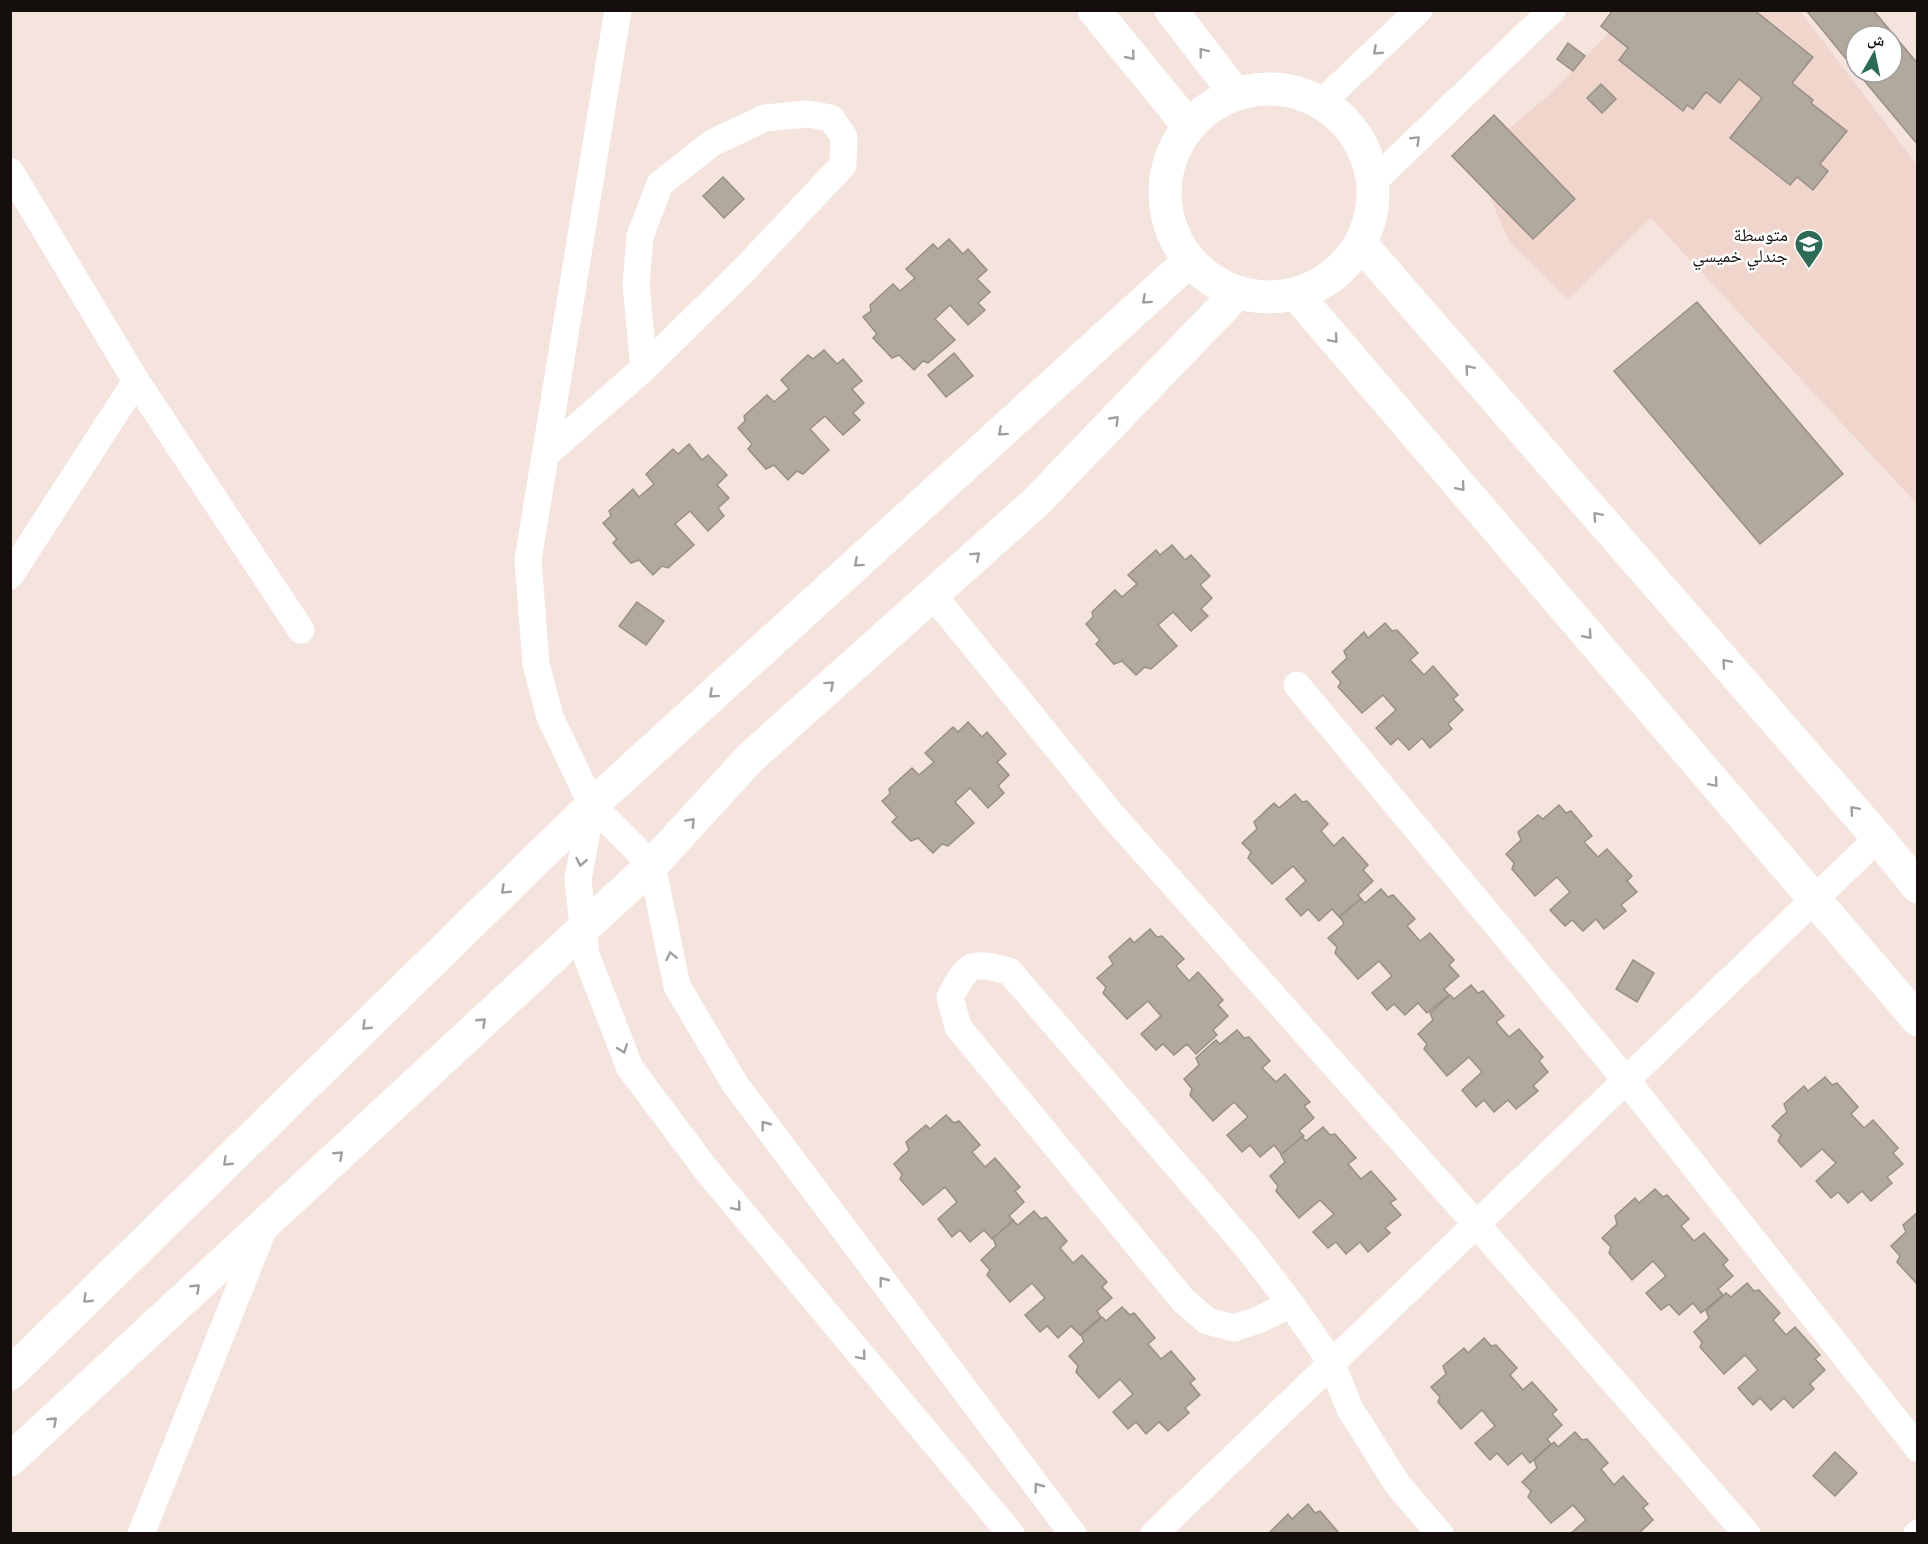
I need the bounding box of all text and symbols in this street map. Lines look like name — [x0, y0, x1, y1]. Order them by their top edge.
north arrow — [1844, 24, 1904, 84]
text: ش — [1866, 29, 1886, 50]
one-way arrow — [1373, 43, 1384, 54]
one-way arrow — [1200, 48, 1211, 59]
one-way arrow — [1123, 49, 1134, 60]
one-way arrow — [1409, 137, 1420, 148]
place label: متوسطة جندلي خميسي — [1692, 224, 1788, 270]
school or university icon: متوسطة جندلي خميسي — [1793, 228, 1825, 270]
one-way arrow — [1142, 293, 1153, 304]
one-way arrow — [1327, 332, 1338, 343]
one-way arrow — [1465, 365, 1476, 376]
one-way arrow — [1108, 416, 1119, 427]
one-way arrow — [998, 425, 1008, 436]
one-way arrow — [1454, 480, 1465, 491]
one-way arrow — [1594, 512, 1605, 523]
one-way arrow — [969, 552, 980, 563]
one-way arrow — [854, 556, 864, 567]
one-way arrow — [1581, 628, 1592, 639]
one-way arrow — [1722, 659, 1733, 670]
one-way arrow — [823, 681, 834, 692]
one-way arrow — [710, 687, 720, 698]
one-way arrow — [1707, 776, 1718, 787]
one-way arrow — [1850, 806, 1861, 817]
one-way arrow — [684, 818, 695, 829]
one-way arrow — [576, 857, 588, 867]
one-way arrow — [502, 882, 513, 893]
one-way arrow — [665, 952, 678, 962]
one-way arrow — [363, 1019, 373, 1030]
one-way arrow — [475, 1019, 486, 1030]
one-way arrow — [616, 1043, 628, 1054]
one-way arrow — [762, 1120, 773, 1131]
one-way arrow — [332, 1151, 343, 1162]
one-way arrow — [223, 1155, 234, 1166]
one-way arrow — [730, 1200, 741, 1211]
one-way arrow — [879, 1276, 890, 1287]
one-way arrow — [190, 1284, 200, 1295]
one-way arrow — [84, 1291, 95, 1302]
one-way arrow — [855, 1349, 866, 1360]
one-way arrow — [46, 1417, 57, 1428]
one-way arrow — [1034, 1482, 1045, 1493]

